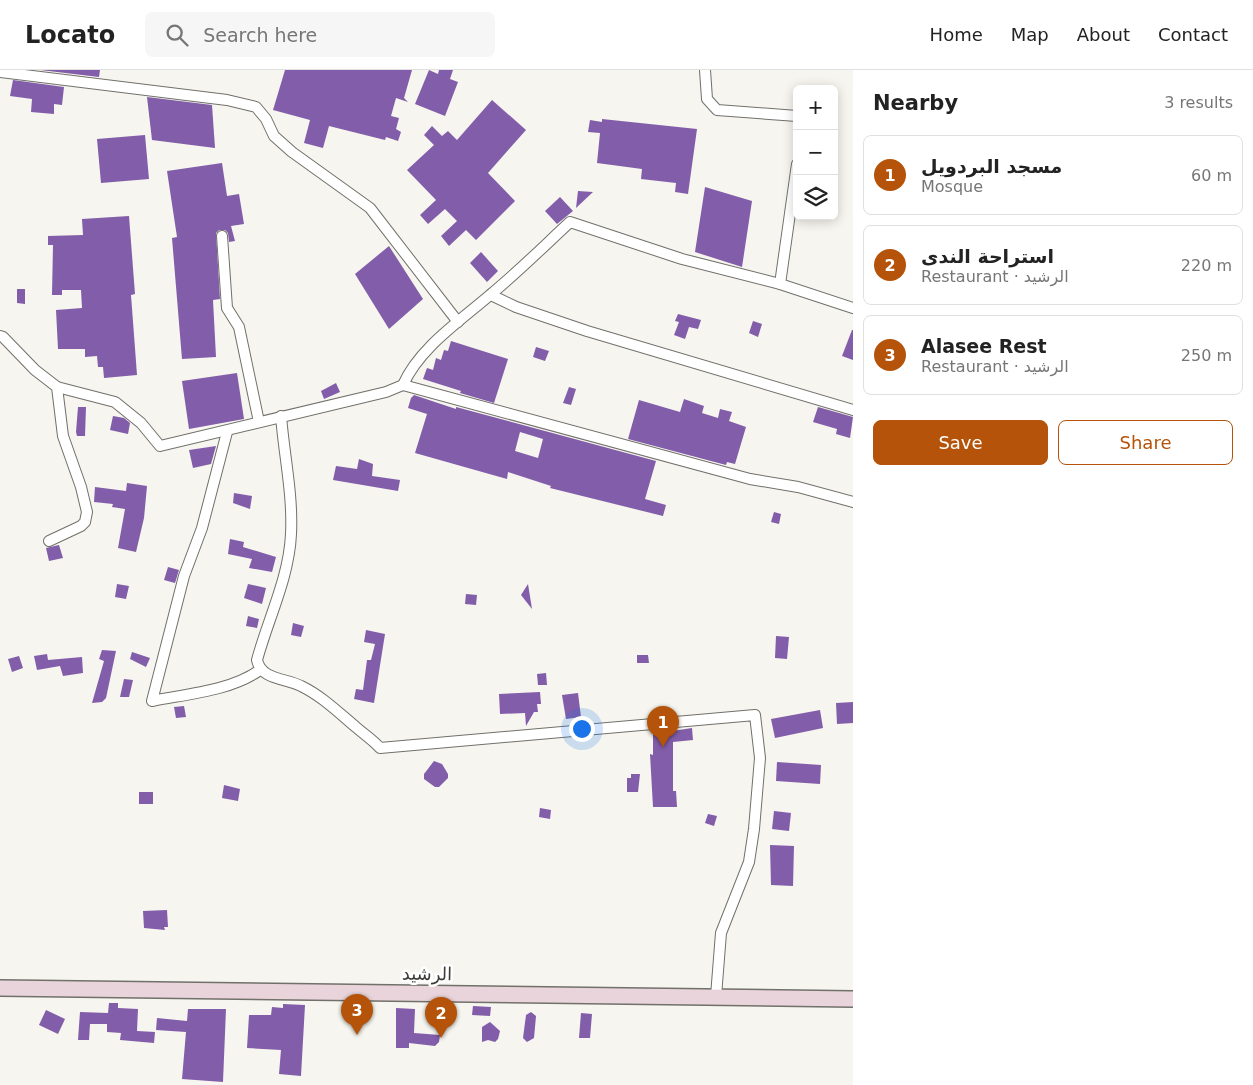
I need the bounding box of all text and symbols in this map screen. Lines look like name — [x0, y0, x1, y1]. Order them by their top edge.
search box — [145, 12, 495, 57]
text: Locato — [25, 21, 115, 49]
icon: search — [163, 21, 191, 49]
text: Search here — [203, 24, 317, 46]
text: Home — [930, 24, 983, 45]
text: Map — [1011, 24, 1049, 45]
text: About — [1077, 24, 1130, 45]
text: Contact — [1158, 24, 1228, 45]
map controls — [793, 85, 838, 220]
button: + — [793, 85, 838, 130]
text: Nearby — [873, 91, 958, 115]
text: 3 results — [1164, 93, 1233, 112]
button: − — [793, 130, 838, 175]
text: مسجد البردويل — [921, 155, 1062, 177]
text: 1 — [884, 166, 896, 185]
text: 60 m — [1191, 166, 1232, 185]
button: layers — [793, 175, 838, 220]
text: Mosque — [921, 177, 983, 196]
text: استراحة الندى — [921, 245, 1054, 267]
text: 2 — [884, 256, 896, 275]
text: 220 m — [1181, 256, 1232, 275]
text: Restaurant · الرشيد — [921, 267, 1069, 286]
text: Alasee Rest — [921, 335, 1047, 357]
text: 3 — [884, 346, 896, 365]
text: 250 m — [1181, 346, 1232, 365]
text: Restaurant · الرشيد — [921, 357, 1069, 376]
button: Save — [873, 420, 1048, 465]
button: Share — [1058, 420, 1233, 465]
pin: 1 — [647, 706, 679, 747]
your location — [569, 716, 595, 742]
street label: الرشيد — [402, 963, 452, 985]
pin: 3 — [341, 994, 373, 1035]
pin: 2 — [425, 997, 457, 1038]

